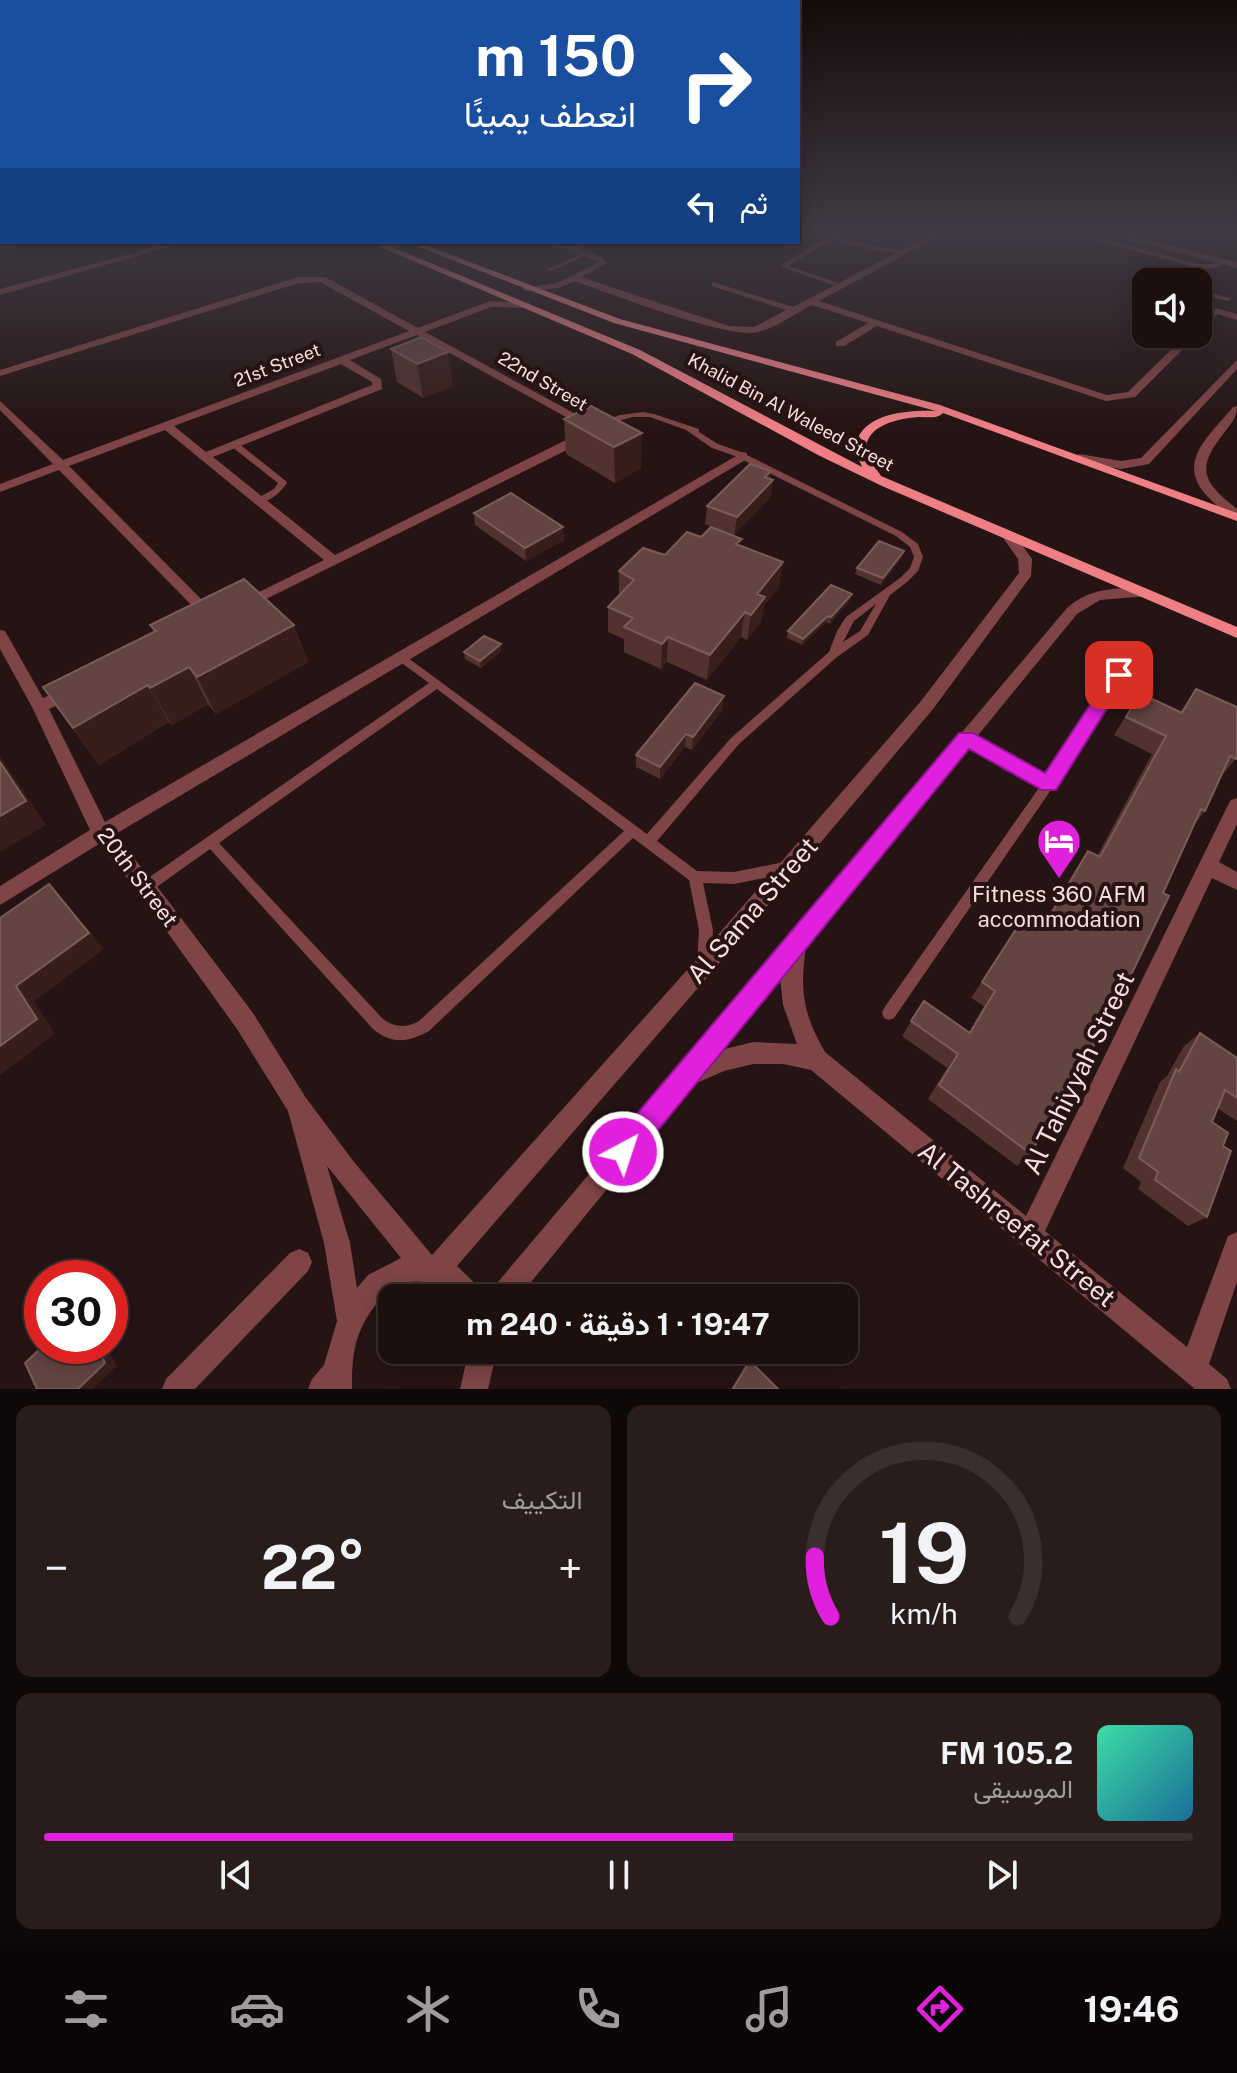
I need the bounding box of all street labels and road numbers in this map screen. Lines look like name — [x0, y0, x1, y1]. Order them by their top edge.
street label: 21st Street — [231, 339, 323, 391]
street label: 22nd Street — [495, 347, 591, 415]
street label: Khalid Bin Al Waleed Street — [684, 349, 898, 475]
street label: 20th Street — [92, 822, 184, 932]
street label: Al Sama Street — [680, 831, 824, 989]
street label: Al Tahiyyah Street — [1015, 967, 1141, 1179]
street label: Al Tashreefat Street — [912, 1135, 1122, 1313]

